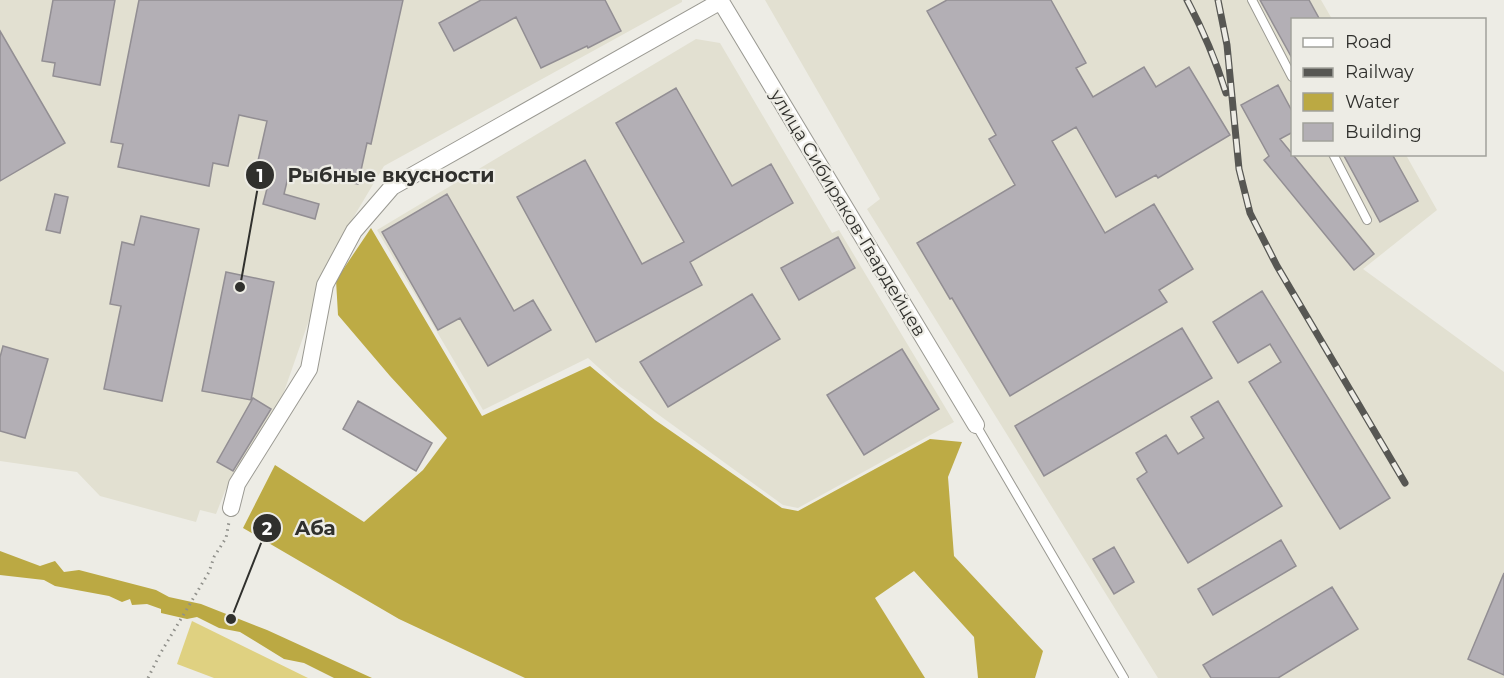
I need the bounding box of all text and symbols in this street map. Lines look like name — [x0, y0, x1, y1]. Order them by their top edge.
legend — [1291, 18, 1486, 156]
text: Road — [1345, 31, 1392, 53]
text: Railway — [1345, 61, 1414, 83]
street label: улица Сибиряков-Гвардейцев — [765, 85, 931, 340]
text: Water — [1345, 91, 1400, 113]
text: Building — [1345, 121, 1422, 143]
callout: Рыбные вкусности — [245, 156, 506, 194]
text: Рыбные вкусности — [288, 163, 494, 187]
text: 1 — [256, 165, 264, 187]
callout: Аба — [252, 509, 348, 547]
text: Аба — [294, 516, 336, 540]
text: 2 — [262, 518, 273, 540]

